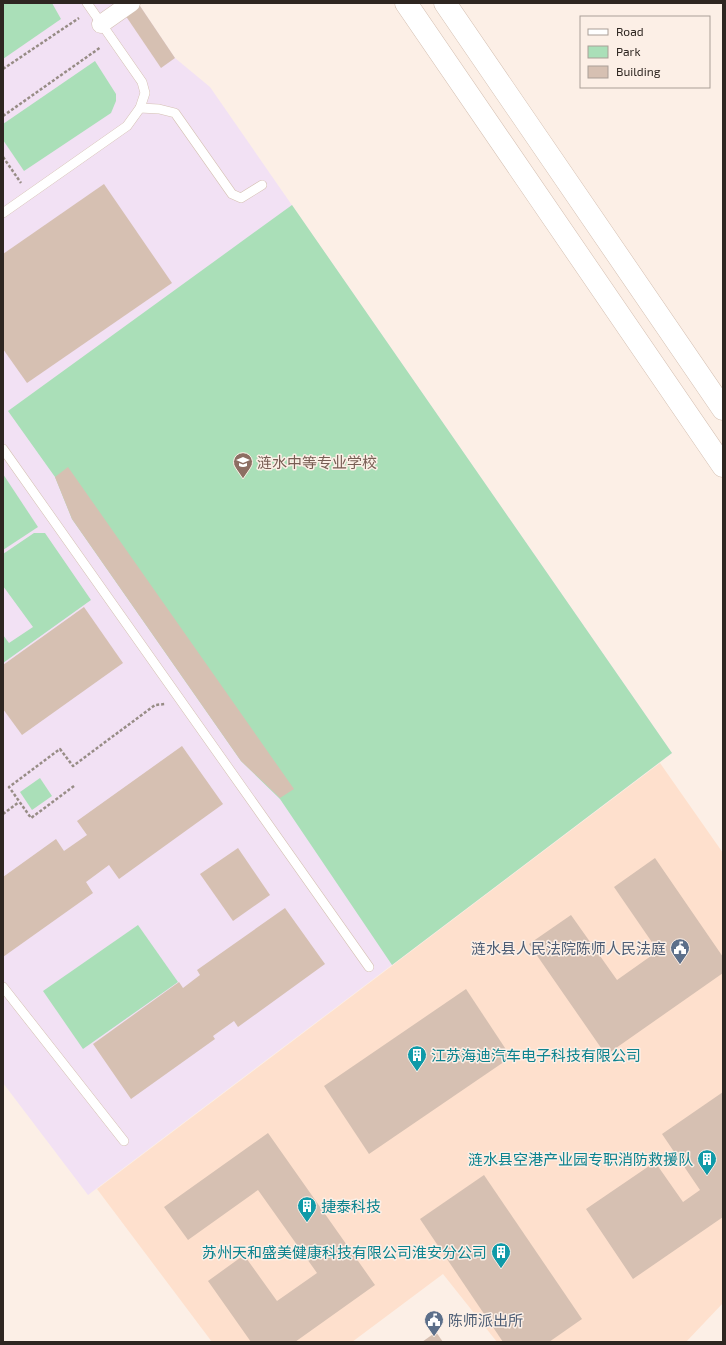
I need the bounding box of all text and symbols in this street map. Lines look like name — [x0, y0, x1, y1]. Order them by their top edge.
legend — [580, 16, 710, 88]
text: Road — [616, 24, 644, 38]
text: Park — [616, 44, 641, 58]
text: Building — [616, 64, 661, 78]
school or university icon: 涟水中等专业学校 — [232, 451, 254, 479]
place label: 涟水中等专业学校 — [257, 453, 377, 471]
public building icon: 涟水县人民法院陈师人民法庭 — [669, 937, 691, 965]
place label: 涟水县人民法院陈师人民法庭 — [471, 939, 666, 957]
building icon: 江苏海迪汽车电子科技有限公司 — [406, 1044, 428, 1072]
place label: 江苏海迪汽车电子科技有限公司 — [431, 1046, 641, 1064]
building icon: 涟水县空港产业园专职消防救援队 — [696, 1148, 718, 1176]
place label: 涟水县空港产业园专职消防救援队 — [468, 1150, 693, 1168]
building icon: 捷泰科技 — [296, 1195, 318, 1223]
place label: 捷泰科技 — [321, 1197, 381, 1215]
building icon: 苏州天和盛美健康科技有限公司淮安分公司 — [490, 1241, 512, 1269]
place label: 苏州天和盛美健康科技有限公司淮安分公司 — [202, 1243, 487, 1261]
public building icon: 陈师派出所 — [423, 1309, 445, 1337]
place label: 陈师派出所 — [448, 1311, 523, 1329]

